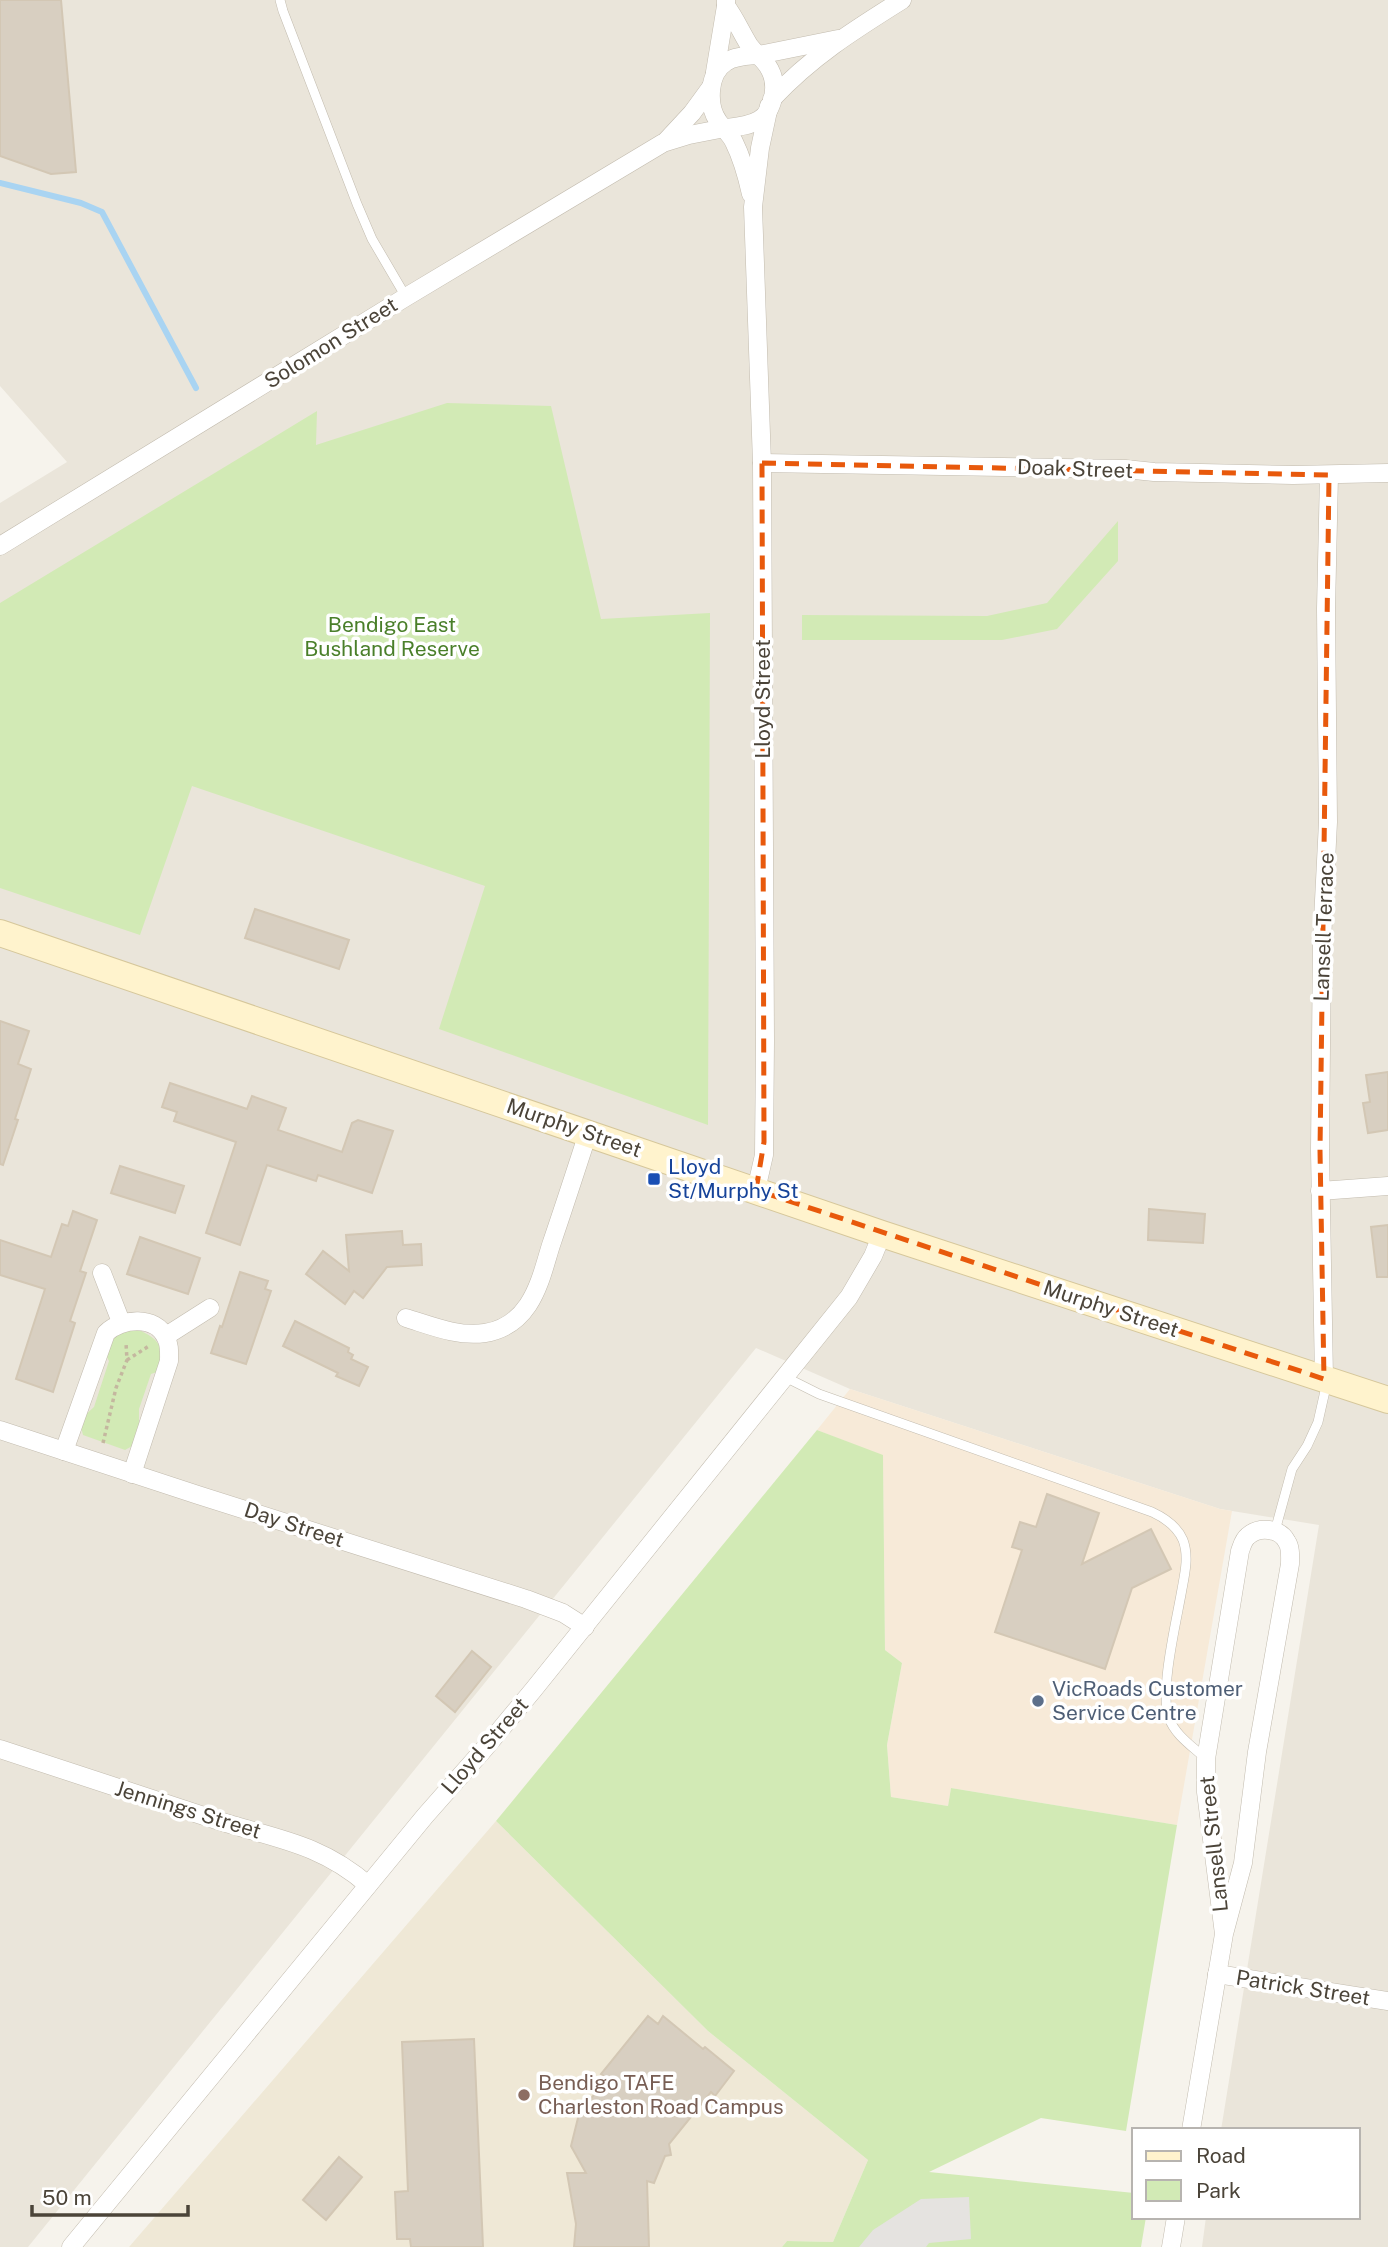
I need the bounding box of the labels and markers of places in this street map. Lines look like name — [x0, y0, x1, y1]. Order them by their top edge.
place label: Lloyd St/Murphy St — [668, 1154, 799, 1203]
marker: Lloyd St/Murphy St — [646, 1171, 662, 1187]
place label: VicRoads Customer Service Centre — [1052, 1676, 1243, 1725]
marker: VicRoads Customer Service Centre — [1030, 1693, 1046, 1709]
place label: Bendigo TAFE Charleston Road Campus — [538, 2070, 784, 2119]
marker: Bendigo TAFE Charleston Road Campus — [516, 2087, 532, 2103]

